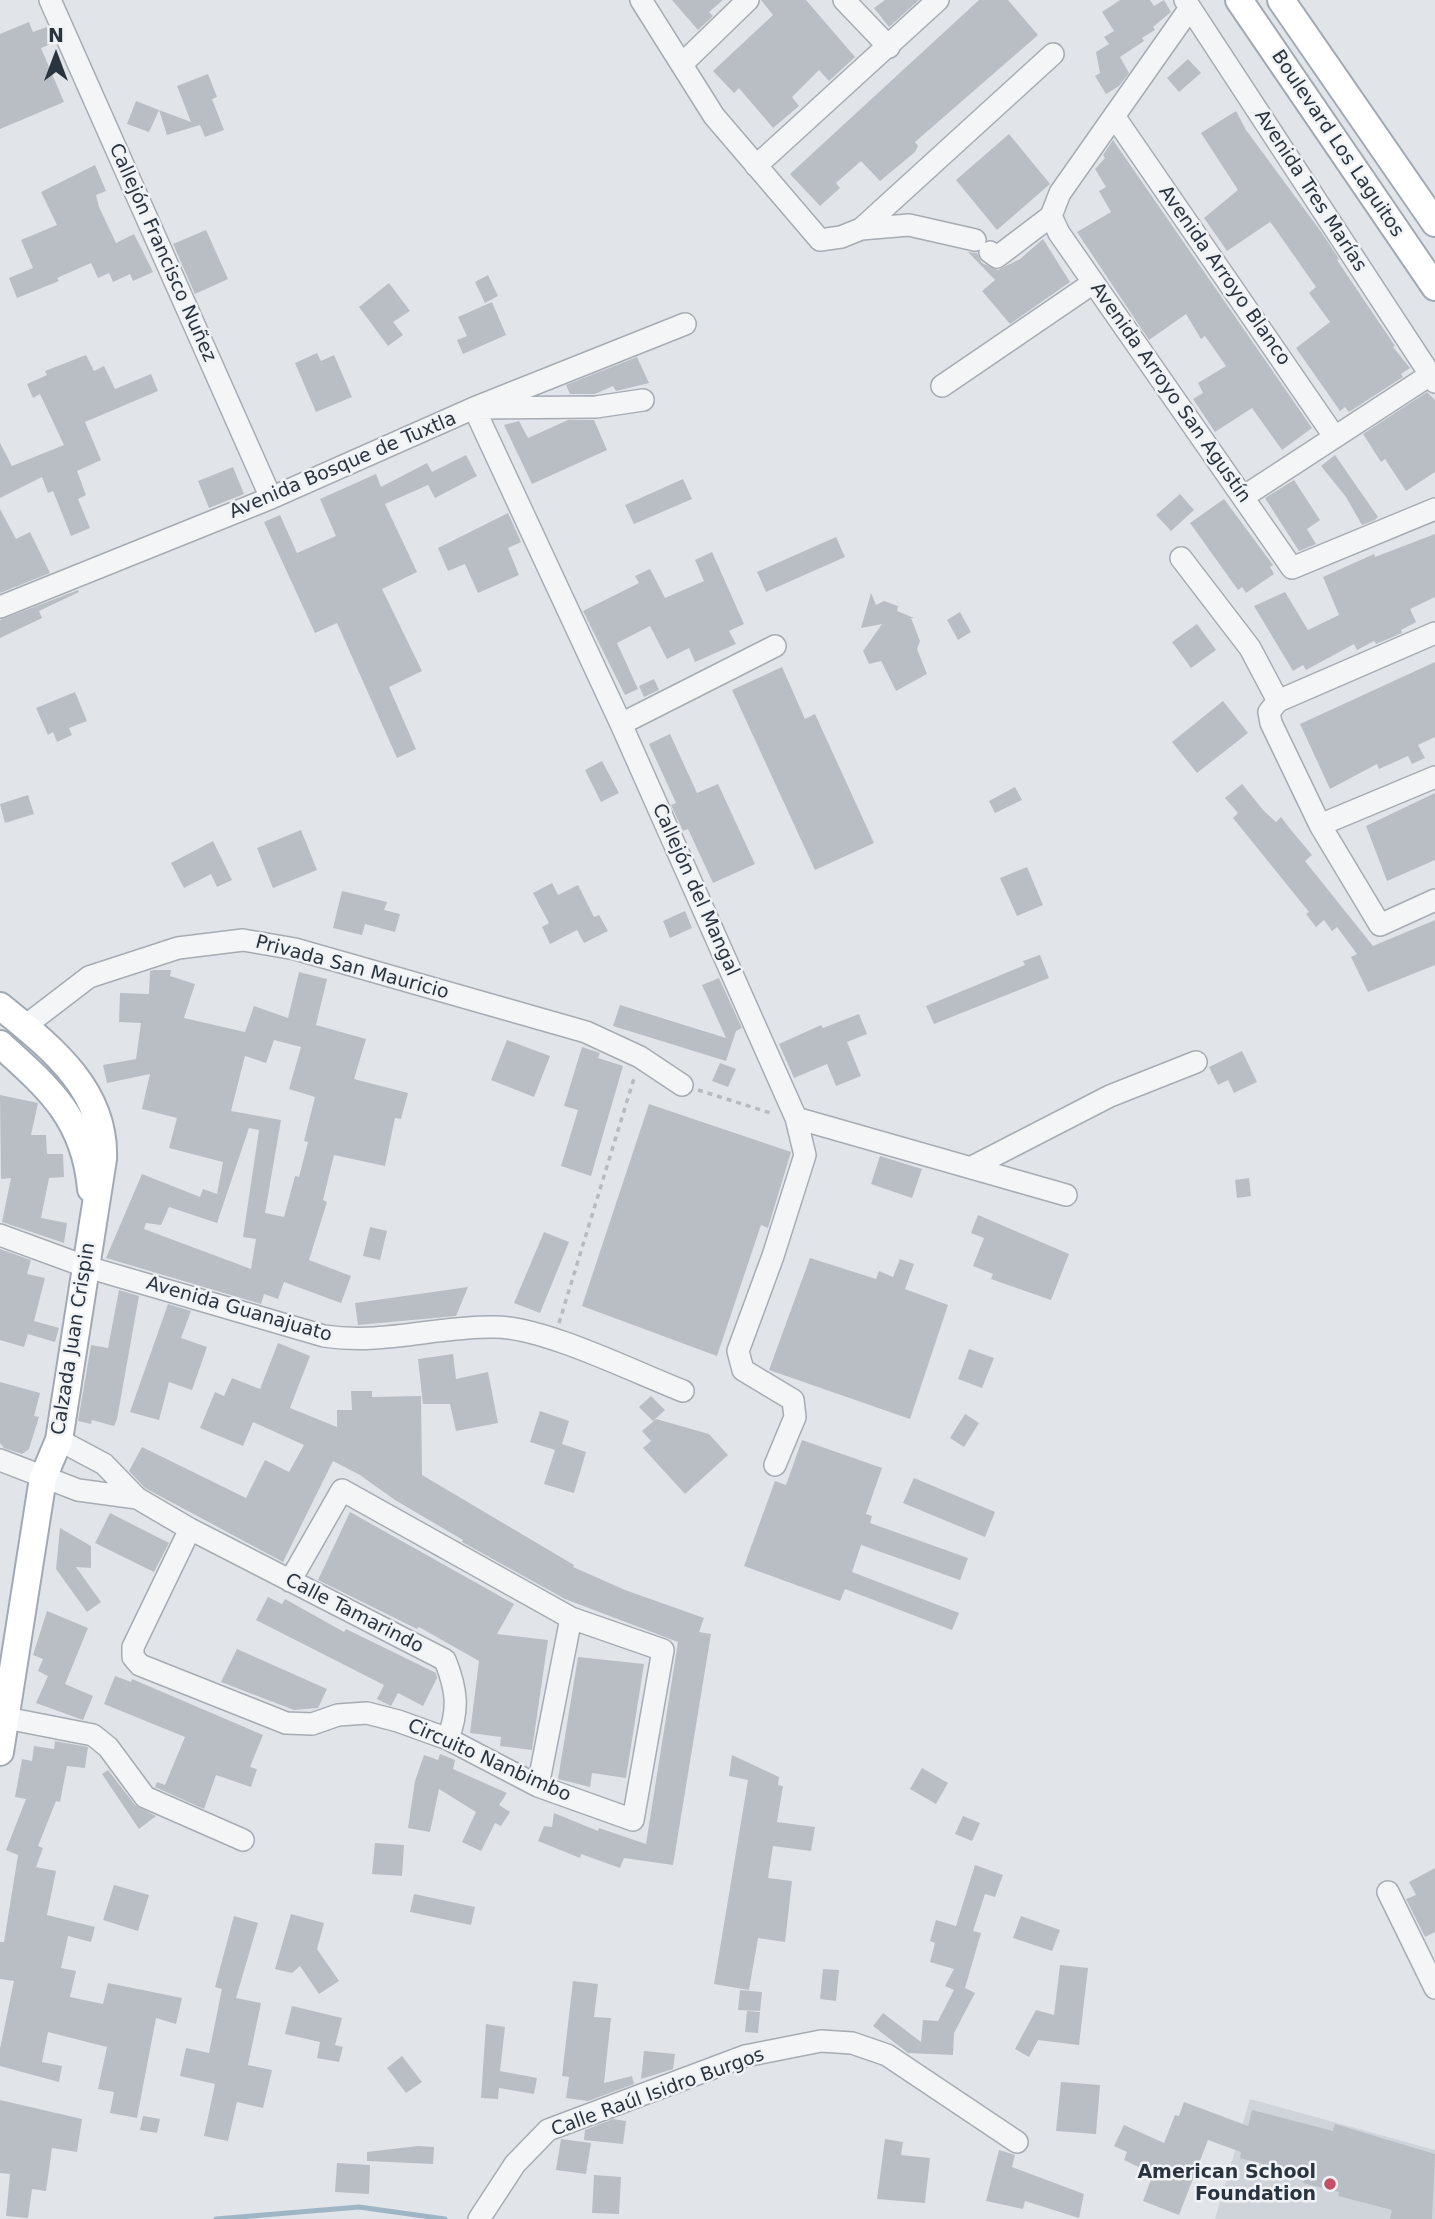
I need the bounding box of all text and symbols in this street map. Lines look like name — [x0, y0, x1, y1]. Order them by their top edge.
north arrow — [21, 21, 91, 91]
text: N — [48, 24, 64, 46]
street label: Boulevard Los Laguitos — [1266, 46, 1408, 242]
street label: Avenida Tres Marías — [1249, 106, 1371, 276]
street label: Callejón Francisco Nuñez — [103, 140, 221, 366]
street label: Avenida Arroyo Blanco — [1153, 182, 1295, 370]
street label: Avenida Arroyo San Agustín — [1085, 278, 1255, 508]
street label: Avenida Bosque de Tuxtla — [226, 408, 460, 524]
street label: Callejón del Mangal — [647, 800, 743, 980]
street label: Privada San Mauricio — [253, 931, 451, 1005]
street label: Calzada Juan Crispin — [48, 1241, 100, 1437]
street label: Avenida Guanajuato — [144, 1273, 334, 1347]
street label: Calle Tamarindo — [281, 1569, 427, 1659]
street label: Circuito Nanbimbo — [404, 1715, 574, 1807]
street label: Calle Raúl Isidro Burgos — [548, 2044, 768, 2142]
place label: American School Foundation — [1137, 2162, 1316, 2206]
marker: American School Foundation — [1322, 2176, 1338, 2192]

